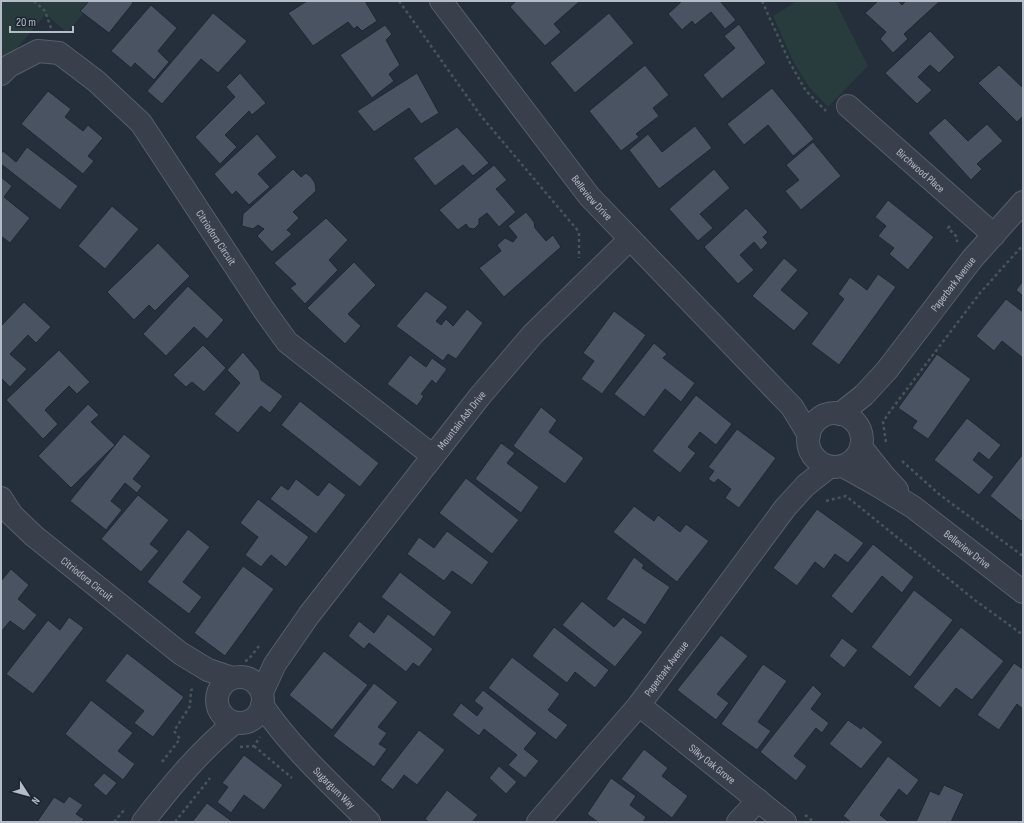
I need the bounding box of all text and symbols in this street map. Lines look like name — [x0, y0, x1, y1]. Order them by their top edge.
scale bar — [10, 8, 73, 34]
text: 20 m — [16, 15, 36, 30]
street label: Birchwood Place — [893, 146, 947, 195]
street label: Belleview Drive — [569, 173, 615, 223]
street label: Citriodora Circuit — [193, 208, 239, 268]
street label: Paperbark Avenue — [928, 254, 978, 314]
street label: Mountain Ash Drive — [435, 388, 489, 452]
street label: Belleview Drive — [941, 527, 993, 572]
street label: Citriodora Circuit — [58, 554, 116, 604]
street label: Paperbark Avenue — [642, 638, 691, 699]
street label: Silky Oak Grove — [686, 742, 738, 787]
street label: Sugargum Way — [310, 764, 358, 812]
north arrow — [8, 775, 48, 815]
text: N — [29, 794, 43, 807]

